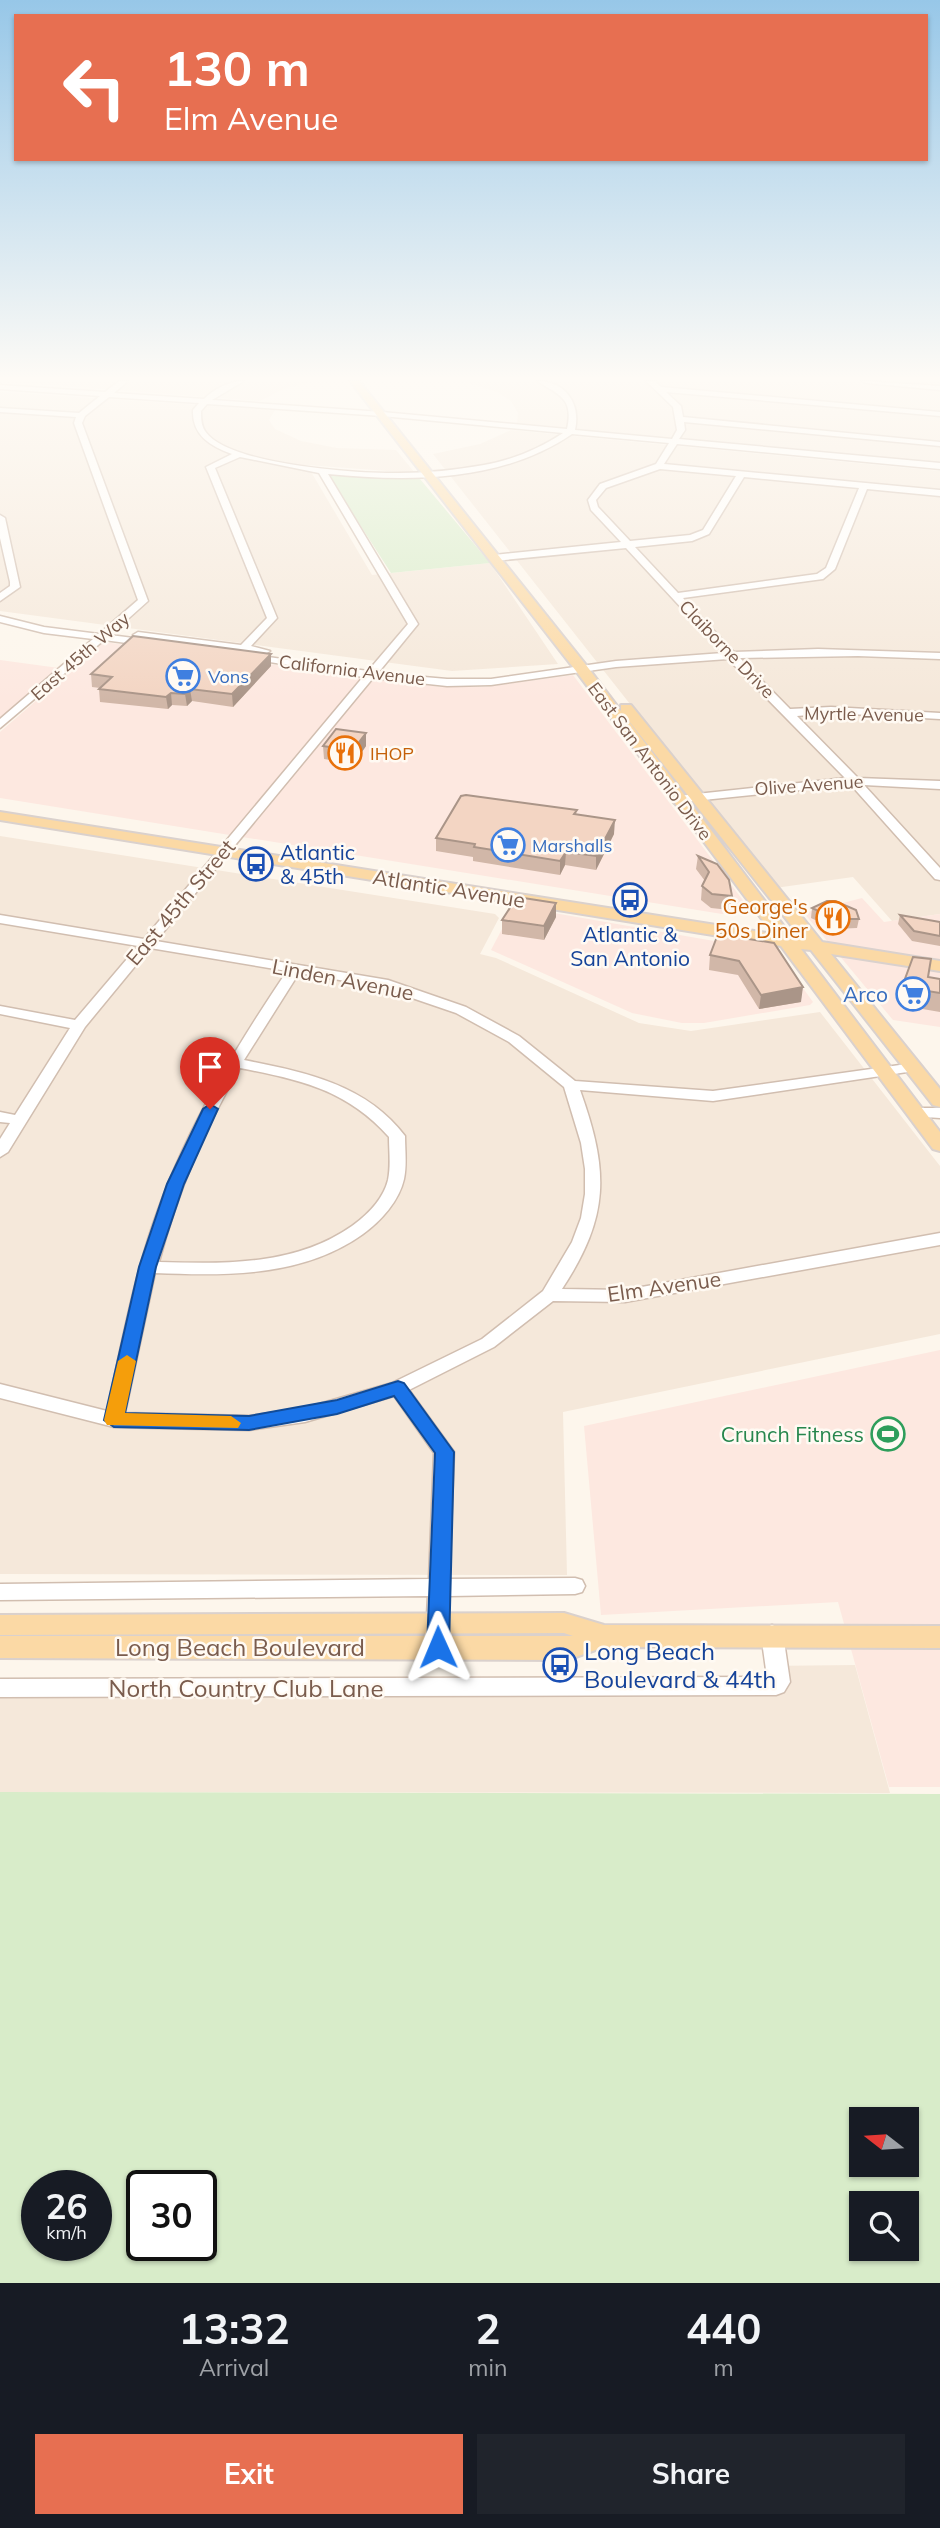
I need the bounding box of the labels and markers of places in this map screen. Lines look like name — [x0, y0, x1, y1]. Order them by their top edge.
supermarket icon: Vons — [164, 657, 202, 695]
place label: Vons — [208, 665, 249, 688]
restaurant icon: IHOP — [326, 734, 364, 772]
place label: IHOP — [370, 742, 414, 765]
supermarket icon: Marshalls — [489, 826, 527, 864]
place label: Marshalls — [532, 834, 613, 857]
place label: Atlantic & 45th — [280, 839, 355, 889]
bus stop icon: Atlantic & 45th — [237, 845, 275, 883]
bus stop icon: Atlantic & San Antonio — [611, 881, 649, 919]
place label: George's 50s Diner — [715, 893, 808, 943]
restaurant icon: George's 50s Diner — [814, 899, 852, 937]
place label: Atlantic & San Antonio — [570, 921, 690, 971]
supermarket icon: Arco — [894, 975, 932, 1013]
place label: Arco — [843, 981, 888, 1007]
pin — [180, 1037, 240, 1109]
sports icon: Crunch Fitness — [869, 1415, 907, 1453]
place label: Crunch Fitness — [721, 1421, 864, 1447]
place label: Long Beach Boulevard & 44th — [584, 1636, 776, 1694]
bus stop icon: Long Beach Boulevard & 44th — [541, 1646, 579, 1684]

